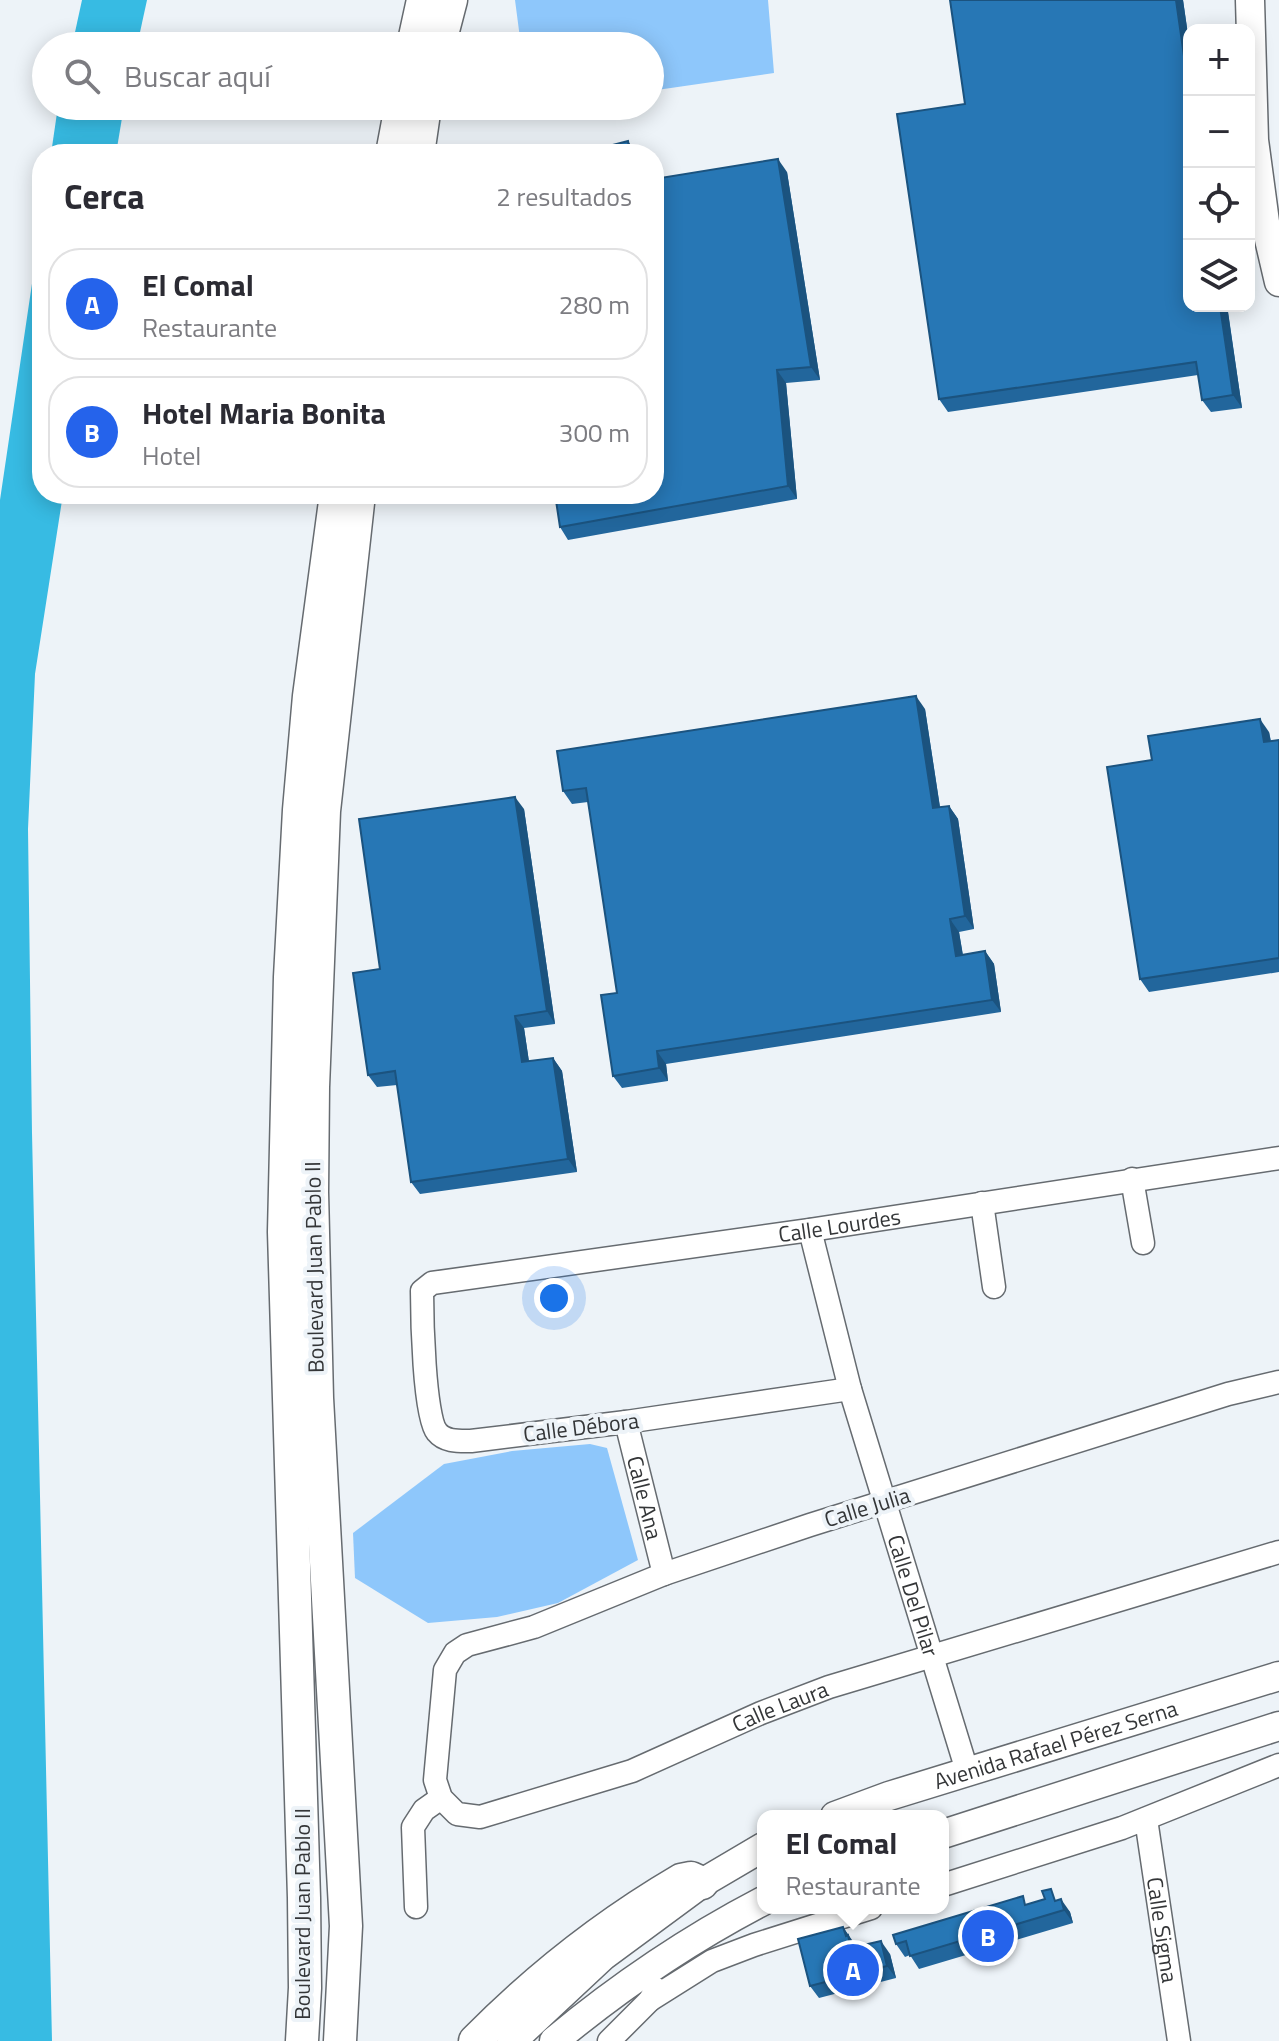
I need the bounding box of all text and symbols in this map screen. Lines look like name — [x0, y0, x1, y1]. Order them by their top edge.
map controls — [1183, 24, 1255, 312]
button: + — [1183, 24, 1255, 96]
search box — [32, 32, 664, 120]
text: Buscar aquí — [124, 53, 271, 99]
icon: search — [60, 54, 104, 98]
button: − — [1183, 96, 1255, 168]
button: locate — [1183, 168, 1255, 240]
text: Cerca — [64, 170, 145, 222]
text: 2 resultados — [496, 177, 632, 216]
button: layers — [1183, 240, 1255, 312]
text: El Comal — [142, 262, 254, 308]
text: A — [84, 285, 100, 324]
text: 280 m — [559, 285, 630, 324]
text: Restaurante — [142, 308, 277, 347]
text: Hotel Maria Bonita — [142, 390, 386, 436]
text: B — [84, 413, 100, 452]
text: 300 m — [559, 413, 630, 452]
text: Hotel — [142, 436, 201, 475]
street label: Boulevard Juan Pablo II — [295, 1161, 333, 1373]
street label: Calle Lourdes — [776, 1199, 903, 1251]
your location — [534, 1278, 574, 1318]
street label: Calle Débora — [521, 1403, 641, 1451]
street label: Calle Ana — [618, 1452, 672, 1543]
street label: Calle Julia — [820, 1478, 914, 1536]
street label: Calle Del Pilar — [879, 1530, 948, 1661]
street label: Calle Laura — [726, 1672, 833, 1741]
street label: Avenida Rafael Pérez Serna — [930, 1691, 1182, 1798]
street label: Boulevard Juan Pablo II — [285, 1808, 319, 2020]
popup — [757, 1810, 949, 1914]
text: El Comal — [785, 1820, 897, 1866]
text: Restaurante — [785, 1866, 921, 1905]
street label: Calle Sigma — [1138, 1875, 1187, 1985]
pin: B — [962, 1906, 1014, 1966]
pin: A — [827, 1940, 879, 2000]

